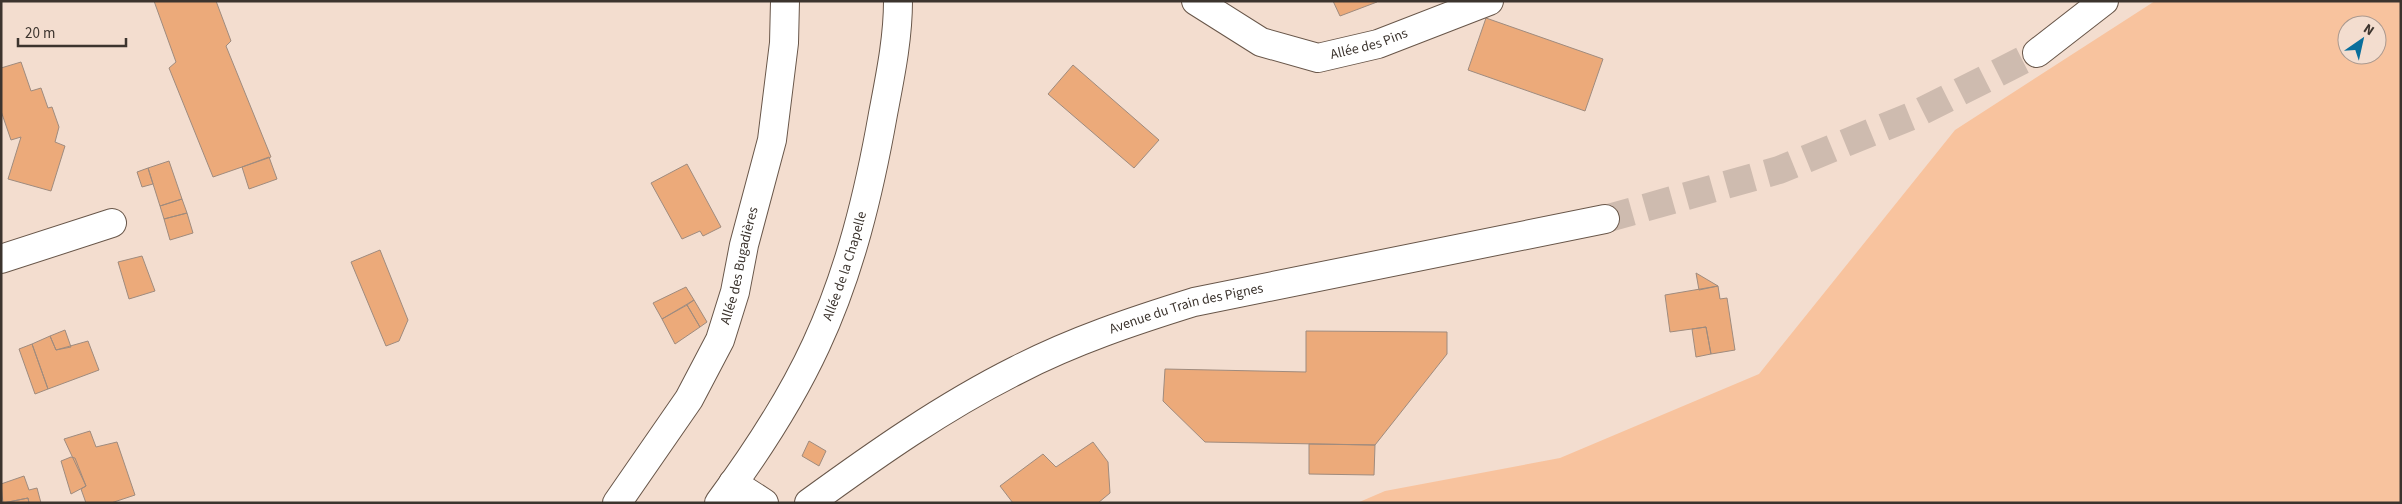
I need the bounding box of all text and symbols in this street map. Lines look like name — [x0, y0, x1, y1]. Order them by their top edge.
scale bar — [18, 15, 125, 47]
north arrow — [2337, 15, 2387, 65]
text: N — [2359, 19, 2378, 41]
text: 20 m — [25, 23, 55, 44]
street label: Allée des Pins — [1328, 23, 1411, 65]
street label: Allée des Bugadières — [715, 205, 764, 327]
street label: Allée de la Chapelle — [818, 209, 872, 324]
street label: Avenue du Train des Pignes — [1107, 278, 1265, 339]

